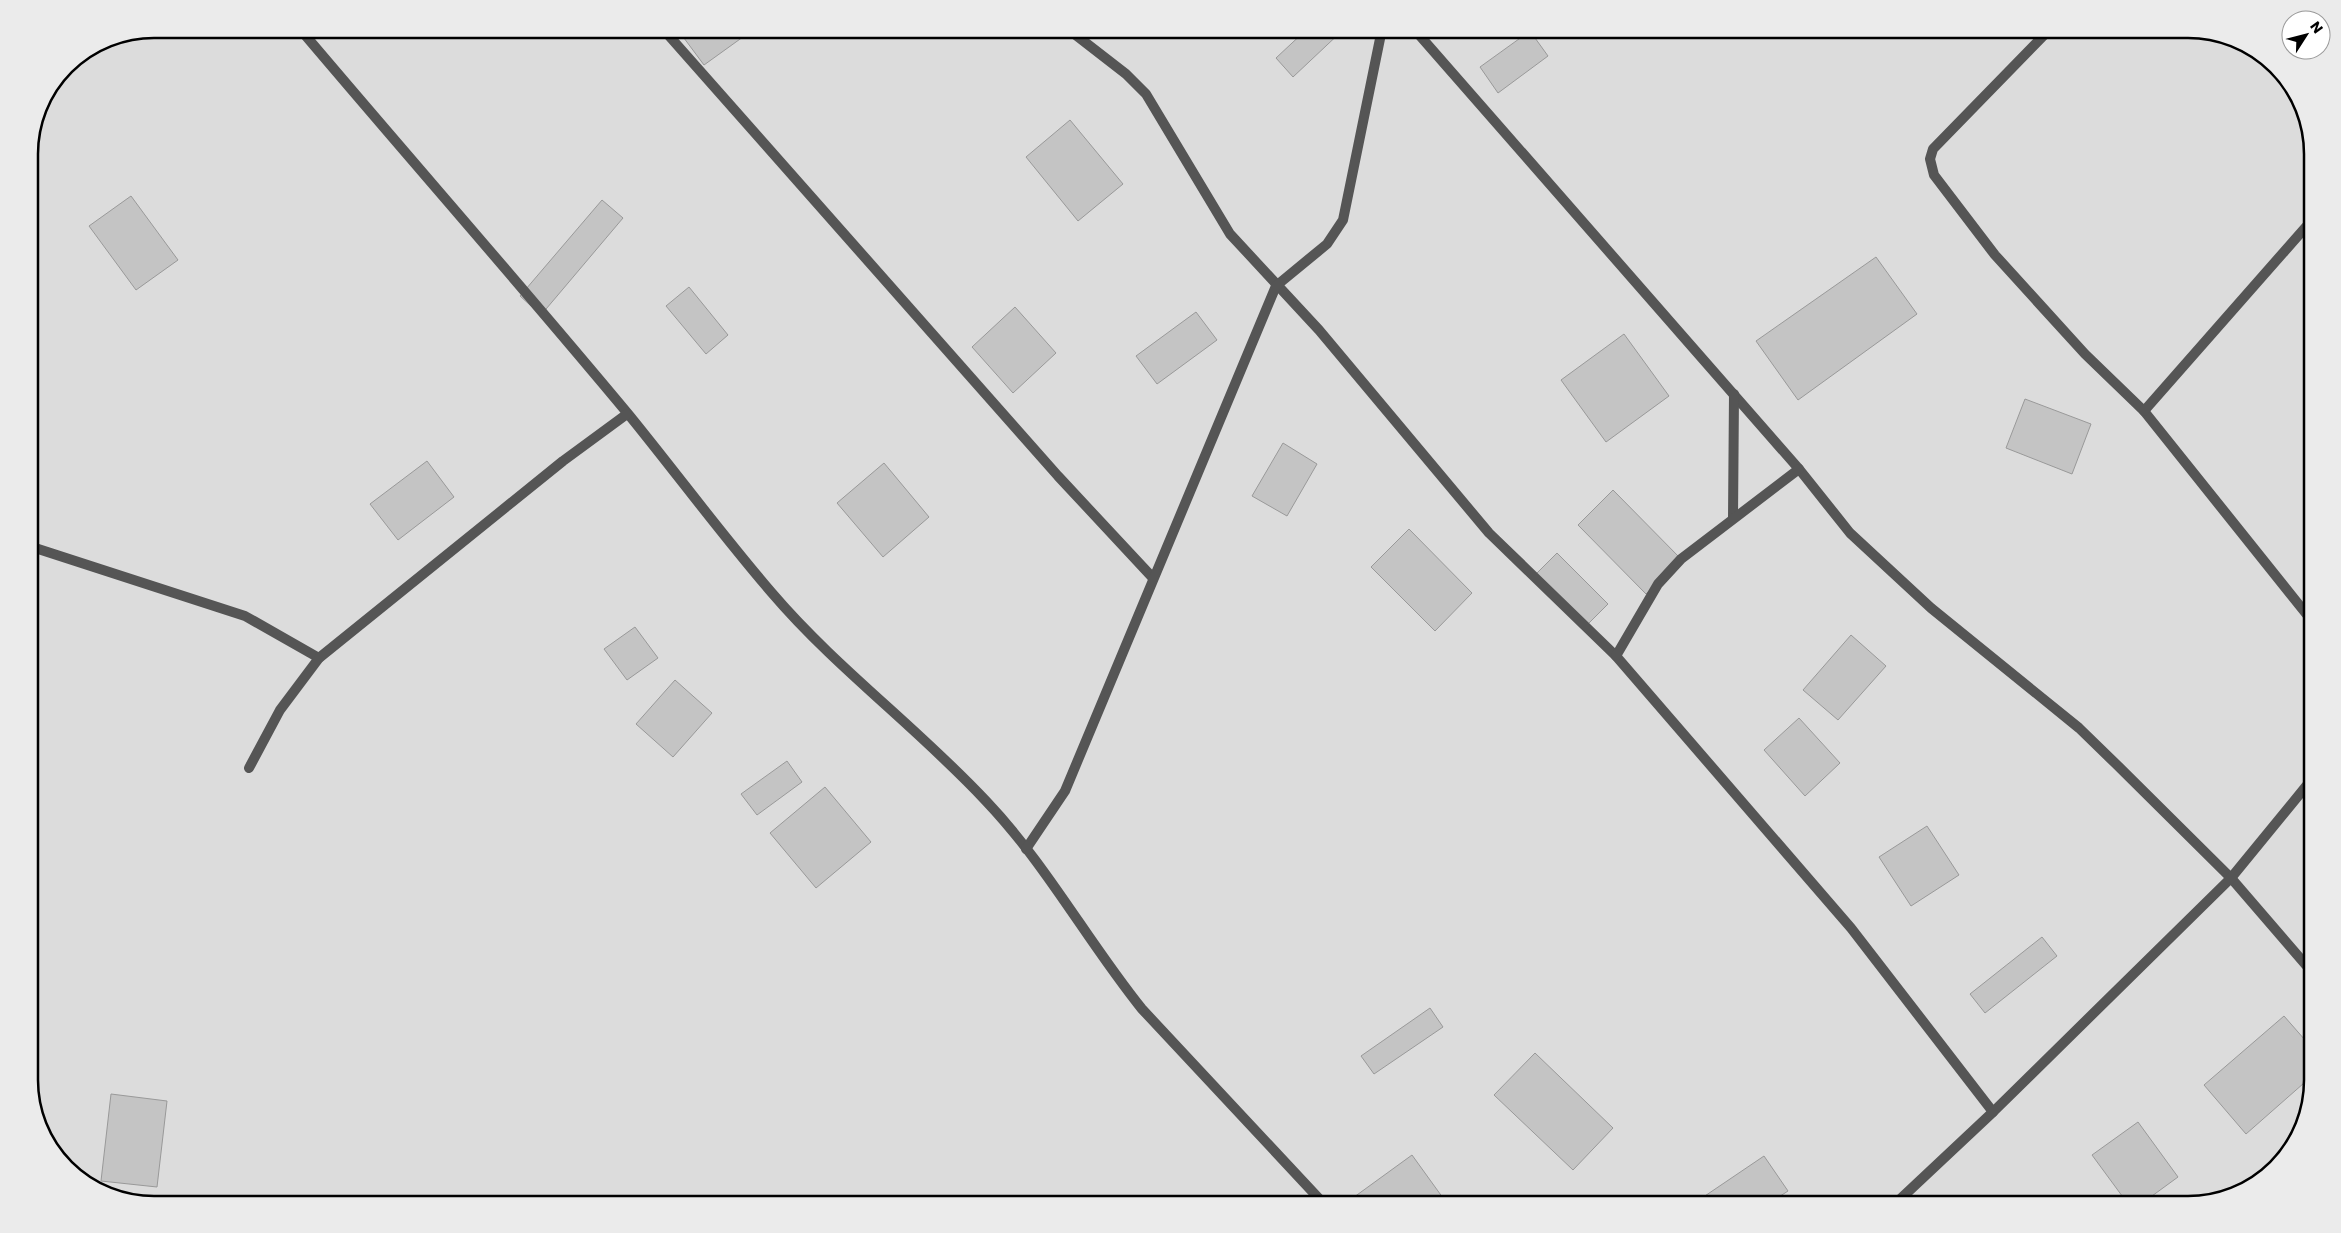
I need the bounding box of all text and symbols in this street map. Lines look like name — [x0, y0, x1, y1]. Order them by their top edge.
north arrow — [2281, 10, 2331, 60]
text: N — [2305, 17, 2328, 37]

